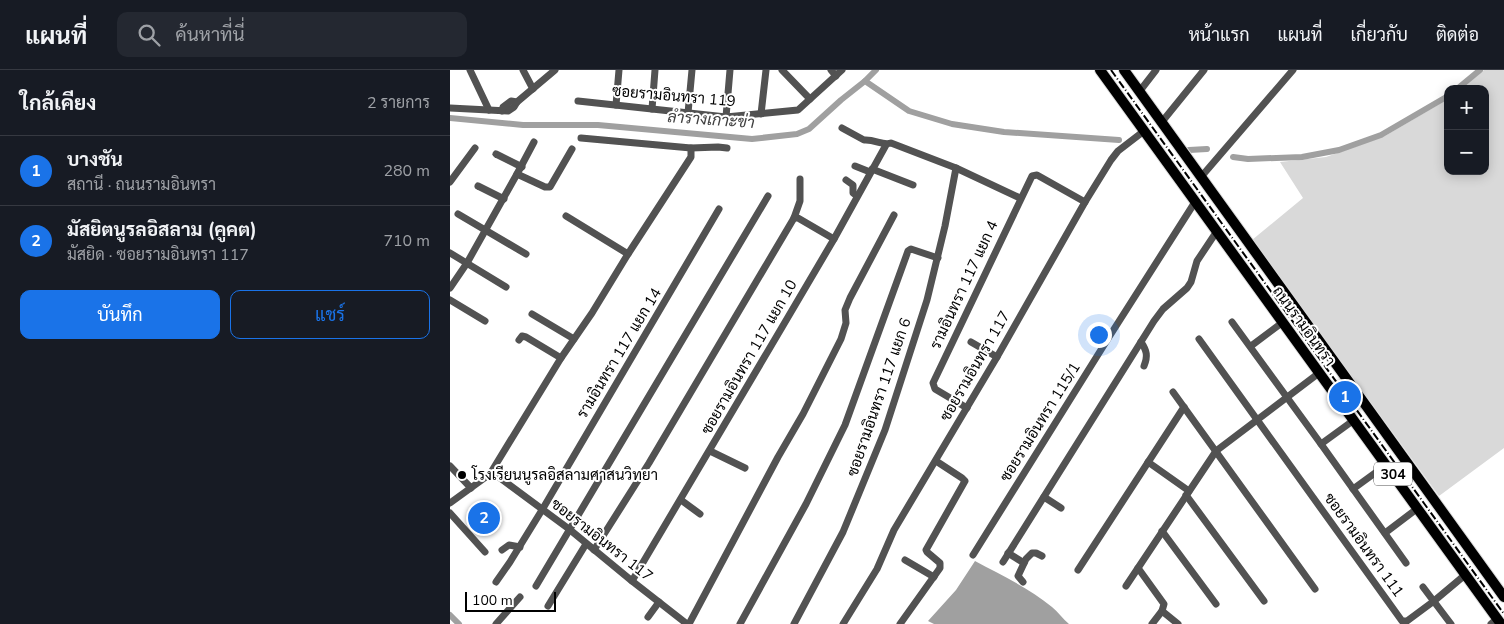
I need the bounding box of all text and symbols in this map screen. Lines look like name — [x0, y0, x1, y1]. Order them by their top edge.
search box — [117, 12, 467, 57]
text: แผนที่ — [25, 20, 87, 52]
icon: search — [135, 21, 163, 49]
text: ค้นหาที่นี่ — [175, 22, 245, 48]
text: หน้าแรก — [1188, 23, 1250, 47]
text: แผนที่ — [1278, 23, 1322, 47]
text: เกี่ยวกับ — [1350, 23, 1408, 47]
text: ติดต่อ — [1436, 23, 1479, 47]
street label: ซอยรามอินทรา 119 — [611, 81, 737, 111]
map controls — [1444, 85, 1489, 175]
button: + — [1444, 85, 1489, 130]
text: ใกล้เคียง — [20, 89, 96, 117]
text: 2 รายการ — [367, 92, 430, 114]
water label: ลำรางเกาะข่า — [667, 106, 756, 134]
button: − — [1444, 130, 1489, 175]
text: บางชัน — [67, 147, 123, 173]
text: 1 — [31, 160, 41, 182]
text: 280 m — [383, 160, 430, 182]
text: สถานี · ถนนรามอินทรา — [67, 174, 216, 196]
text: มัสยิตนูรลอิสลาม (คูคต) — [67, 217, 257, 243]
street label: รามอินทรา 117 แยก 4 — [925, 217, 1003, 353]
text: 2 — [31, 230, 41, 252]
text: 710 m — [383, 230, 430, 252]
text: มัสยิด · ซอยรามอินทรา 117 — [67, 244, 249, 266]
street label: ซอยรามอินทรา 117 แยก 10 — [696, 276, 802, 438]
street label: ถนนรามอินทรา — [1268, 282, 1340, 370]
street label: รามอินทรา 117 แยก 14 — [572, 284, 666, 422]
button: บันทึก — [20, 290, 220, 339]
button: แชร์ — [230, 290, 430, 339]
street label: ซอยรามอินทรา 117 — [935, 307, 1015, 425]
street label: ซอยรามอินทรา 117 แยก 6 — [842, 315, 916, 479]
your location — [1086, 322, 1112, 348]
street label: ซอยรามอินทรา 115/1 — [995, 359, 1085, 485]
pin: 1 — [1329, 378, 1361, 416]
road number: 304 — [1374, 462, 1412, 486]
place label: โรงเรียนนูรลอิสลามศาสนวิทยา — [471, 465, 658, 485]
marker: โรงเรียนนูรลอิสลามศาสนวิทยา — [456, 469, 468, 481]
street label: ซอยรามอินทรา 111 — [1319, 489, 1409, 601]
street label: ซอยรามอินทรา 117 — [547, 494, 657, 586]
pin: 2 — [468, 499, 500, 537]
scale bar — [465, 589, 556, 612]
text: 100 m — [472, 591, 513, 610]

